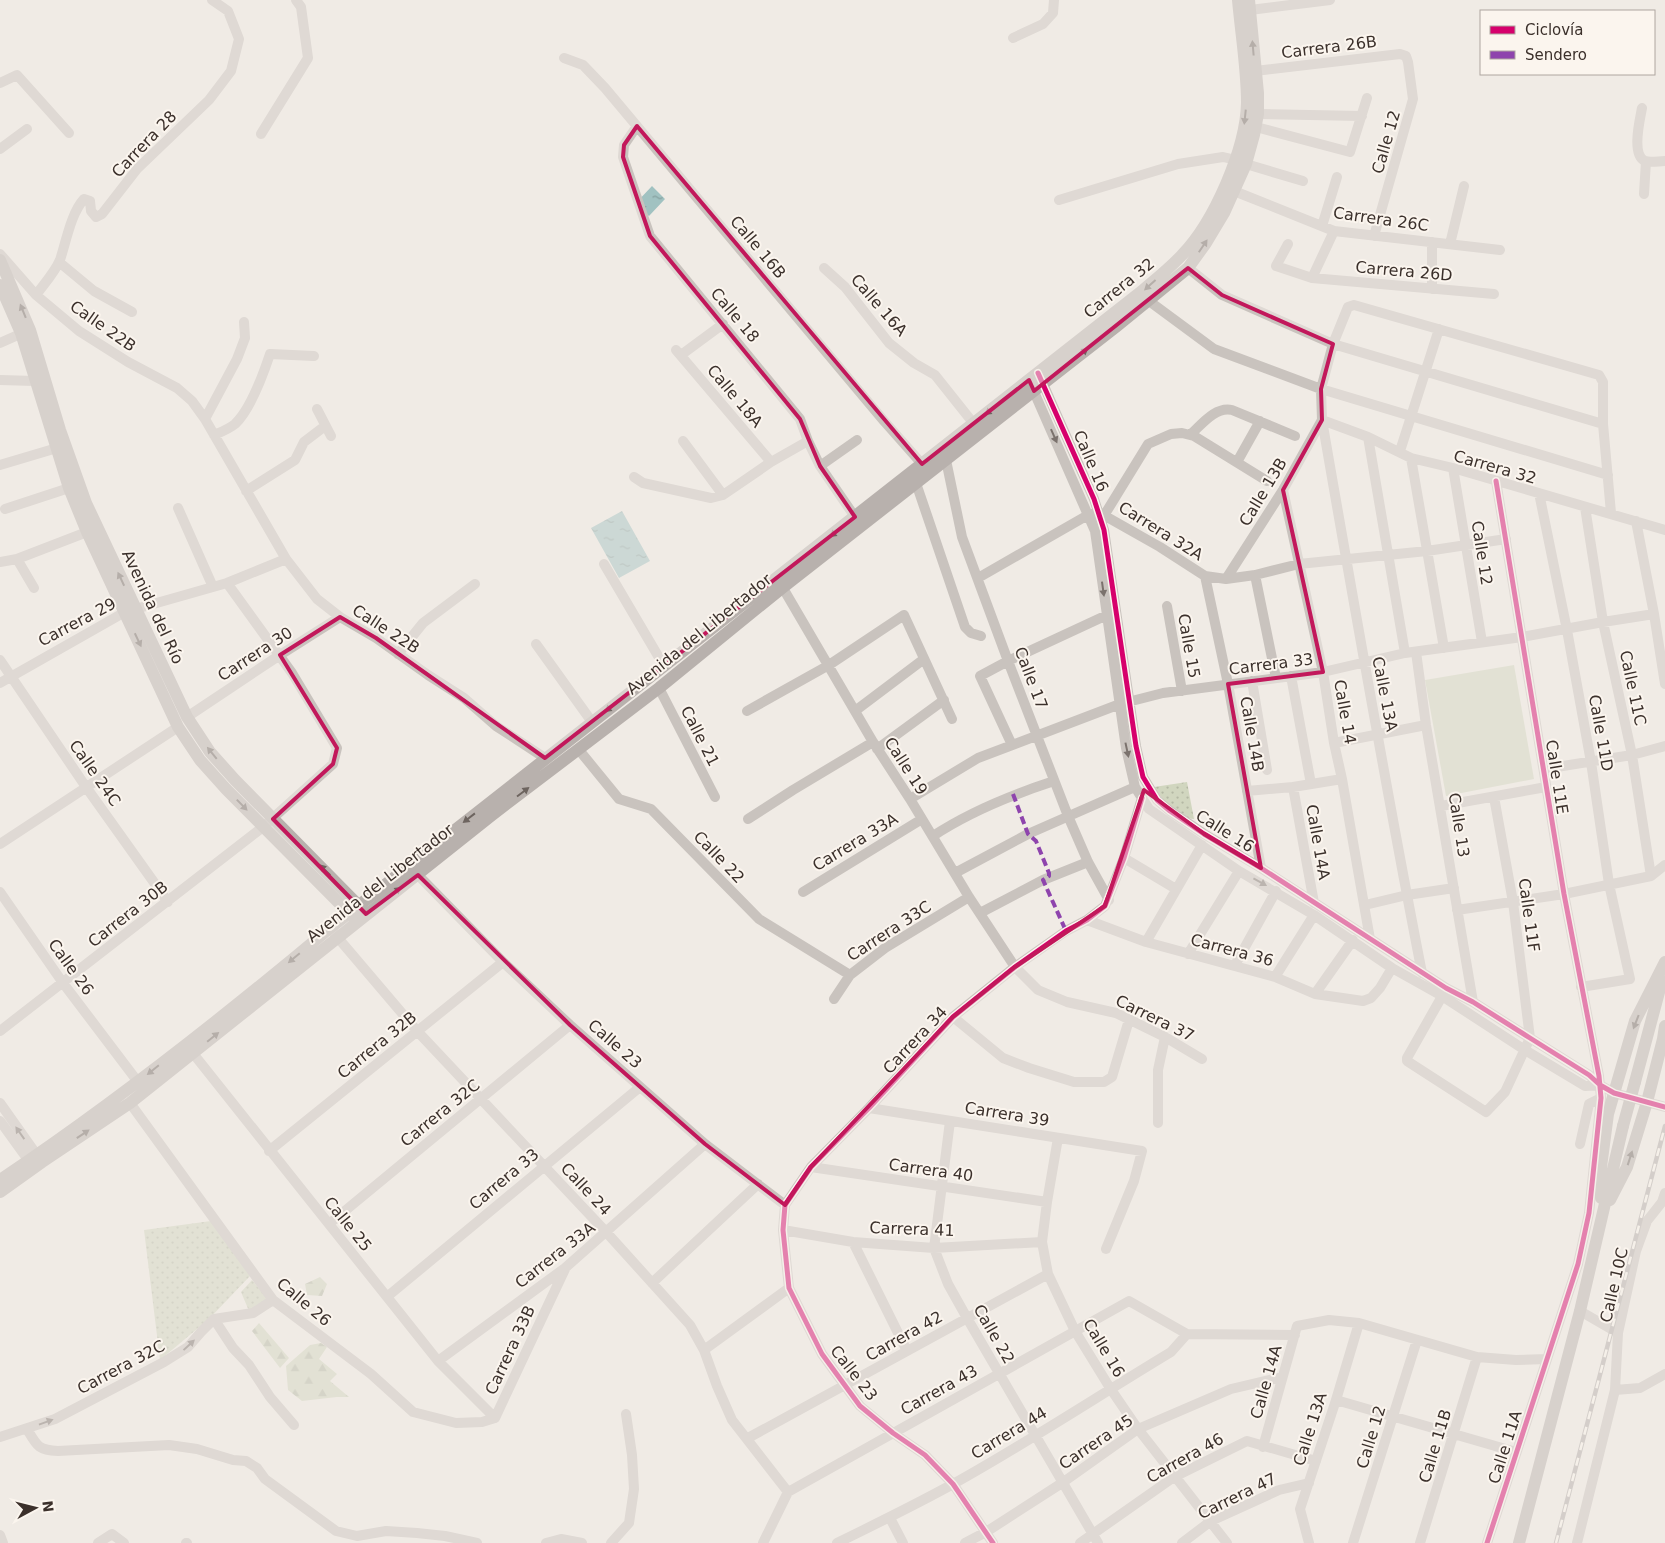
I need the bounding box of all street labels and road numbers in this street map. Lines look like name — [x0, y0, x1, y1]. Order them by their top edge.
street label: Carrera 26B — [1280, 32, 1378, 62]
street label: Carrera 28 — [108, 107, 180, 181]
street label: Calle 12 — [1368, 108, 1404, 176]
street label: Carrera 26C — [1332, 203, 1430, 235]
street label: Calle 16B — [726, 212, 790, 282]
street label: Carrera 32 — [1080, 254, 1158, 322]
street label: Carrera 26D — [1355, 257, 1453, 285]
street label: Calle 16A — [847, 270, 911, 340]
street label: Calle 18 — [707, 284, 763, 346]
street label: Calle 22B — [66, 296, 140, 356]
street label: Calle 18A — [703, 361, 767, 431]
street label: Calle 16 — [1070, 427, 1112, 495]
street label: Carrera 32 — [1451, 446, 1539, 488]
street label: Calle 13B — [1235, 454, 1291, 530]
street label: Carrera 32A — [1115, 497, 1207, 565]
street label: Calle 12 — [1468, 519, 1496, 587]
street label: Avenida del Río — [118, 547, 188, 667]
street label: Avenida del Libertador — [623, 569, 776, 698]
street label: Carrera 29 — [35, 594, 119, 650]
street label: Calle 22B — [349, 600, 423, 658]
street label: Calle 15 — [1174, 612, 1204, 680]
street label: Carrera 30 — [214, 623, 296, 685]
street label: Calle 17 — [1010, 644, 1052, 712]
street label: Carrera 33 — [1228, 649, 1314, 679]
street label: Calle 11C — [1616, 649, 1650, 727]
street label: Calle 13A — [1368, 655, 1402, 733]
street label: Calle 14 — [1330, 678, 1360, 746]
street label: Calle 11D — [1585, 693, 1617, 773]
street label: Calle 14B — [1236, 695, 1268, 773]
street label: Calle 21 — [677, 703, 723, 769]
street label: Calle 19 — [880, 734, 932, 798]
street label: Calle 24C — [65, 736, 125, 810]
street label: Calle 11E — [1542, 738, 1572, 816]
street label: Calle 13 — [1445, 791, 1473, 859]
street label: Calle 14A — [1302, 803, 1334, 881]
street label: Calle 16 — [1192, 806, 1258, 856]
street label: Carrera 33A — [809, 809, 901, 875]
street label: Avenida del Libertador — [303, 820, 458, 946]
street label: Calle 22 — [690, 827, 748, 887]
street label: Carrera 30B — [84, 877, 172, 951]
street label: Calle 11F — [1514, 877, 1544, 953]
street label: Carrera 33C — [843, 897, 935, 965]
street label: Carrera 36 — [1188, 930, 1276, 970]
street label: Calle 26 — [44, 935, 98, 999]
street label: Carrera 37 — [1113, 991, 1197, 1045]
street label: Carrera 34 — [879, 1002, 951, 1078]
street label: Carrera 32B — [334, 1007, 420, 1083]
street label: Calle 23 — [584, 1015, 646, 1073]
street label: Carrera 32C — [397, 1075, 483, 1151]
street label: Carrera 39 — [963, 1098, 1051, 1130]
street label: Carrera 33 — [465, 1144, 543, 1214]
street label: Carrera 40 — [888, 1155, 974, 1185]
street label: Calle 24 — [557, 1159, 615, 1219]
street label: Calle 25 — [320, 1193, 376, 1255]
street label: Carrera 33A — [511, 1218, 599, 1292]
street label: Carrera 41 — [869, 1218, 955, 1240]
street label: Calle 10C — [1596, 1246, 1632, 1324]
street label: Calle 26 — [273, 1274, 335, 1330]
street label: Calle 22 — [969, 1301, 1019, 1367]
street label: Carrera 33B — [481, 1302, 539, 1398]
street label: Carrera 42 — [862, 1307, 946, 1365]
street label: Calle 16 — [1079, 1315, 1129, 1381]
street label: Carrera 32C — [74, 1336, 168, 1398]
street label: Calle 23 — [826, 1341, 882, 1405]
street label: Calle 14A — [1246, 1343, 1286, 1421]
street label: Carrera 43 — [897, 1361, 981, 1419]
street label: Calle 13A — [1289, 1390, 1331, 1468]
street label: Carrera 44 — [968, 1403, 1050, 1463]
street label: Calle 12 — [1352, 1403, 1390, 1471]
street label: Calle 11B — [1415, 1407, 1455, 1485]
street label: Calle 11A — [1484, 1408, 1526, 1486]
street label: Carrera 45 — [1055, 1410, 1137, 1474]
street label: Carrera 46 — [1143, 1429, 1227, 1487]
street label: Carrera 47 — [1195, 1469, 1279, 1523]

